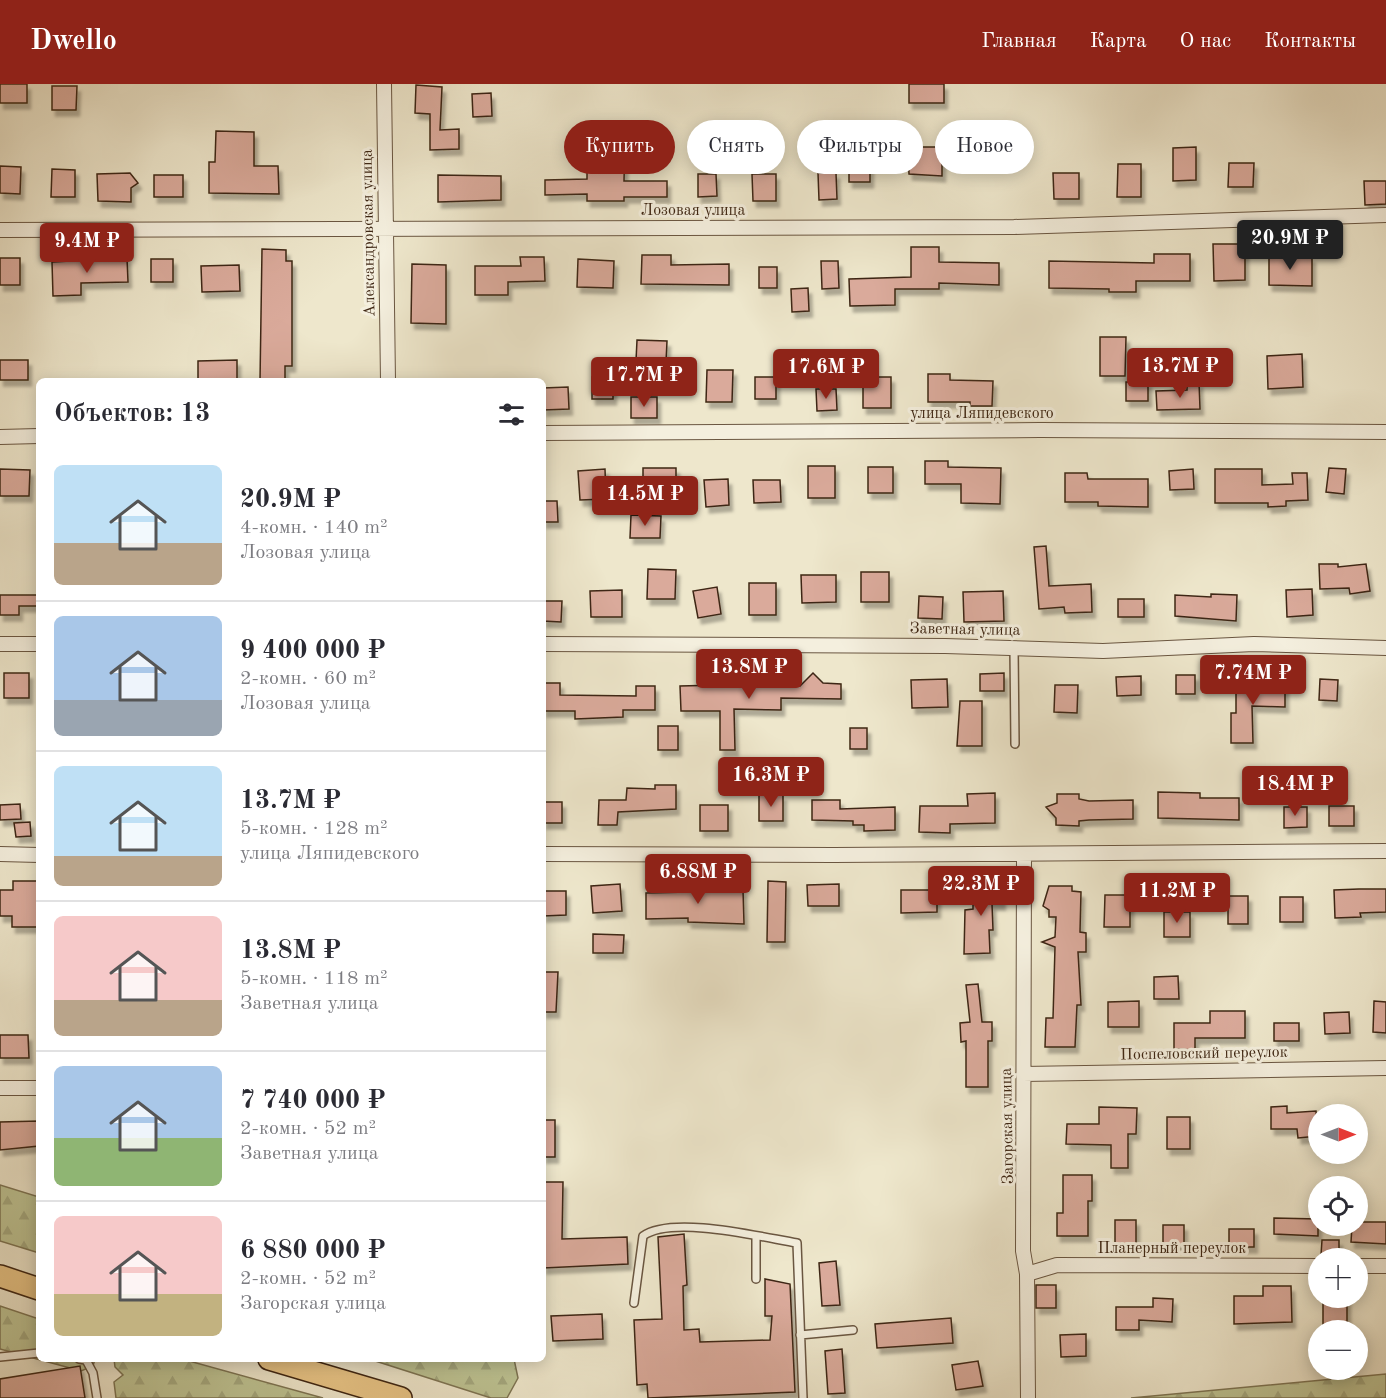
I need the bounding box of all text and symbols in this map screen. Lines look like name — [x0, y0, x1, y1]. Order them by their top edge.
text: Dwello — [30, 28, 117, 56]
text: Главная — [981, 31, 1057, 52]
text: Карта — [1090, 31, 1147, 52]
text: О нас — [1180, 31, 1231, 52]
text: Контакты — [1264, 31, 1356, 52]
chip: Купить — [564, 120, 675, 174]
chip: Снять — [687, 120, 785, 174]
chip: Фильтры — [797, 120, 923, 174]
chip: Новое — [935, 120, 1034, 174]
street label: Александровская улица — [360, 149, 378, 317]
street label: Лозовая улица — [641, 203, 745, 219]
pin: 20.9M ₽ — [1235, 220, 1345, 271]
pin: 9.4M ₽ — [38, 223, 136, 274]
text: 20.9M ₽ — [1251, 229, 1329, 249]
text: 9.4M ₽ — [54, 232, 120, 252]
pin: 13.7M ₽ — [1125, 348, 1235, 399]
pin: 17.6M ₽ — [771, 349, 881, 400]
pin: 17.7M ₽ — [589, 357, 699, 408]
text: 13.7M ₽ — [1141, 357, 1219, 377]
text: 17.6M ₽ — [787, 358, 865, 378]
text: 17.7M ₽ — [605, 366, 683, 386]
icon: filters — [495, 398, 528, 431]
text: Объектов: 13 — [54, 401, 210, 427]
street label: улица Ляпидевского — [910, 406, 1054, 422]
pin: 14.5M ₽ — [590, 476, 700, 527]
text: 14.5M ₽ — [606, 485, 684, 505]
text: 20.9M ₽ — [240, 487, 341, 513]
icon: home — [102, 489, 174, 561]
text: 4-комн. · 140 m² — [240, 518, 388, 538]
text: Лозовая улица — [240, 543, 371, 563]
street label: Заветная улица — [909, 621, 1021, 639]
text: 9 400 000 ₽ — [240, 638, 386, 664]
icon: home — [102, 640, 174, 712]
pin: 13.8M ₽ — [694, 649, 804, 700]
pin: 7.74M ₽ — [1198, 655, 1308, 706]
text: 13.8M ₽ — [710, 658, 788, 678]
text: 7.74M ₽ — [1214, 664, 1292, 684]
text: 2-комн. · 60 m² — [240, 669, 376, 689]
text: Лозовая улица — [240, 694, 371, 714]
pin: 16.3M ₽ — [716, 757, 826, 808]
text: 16.3M ₽ — [732, 766, 810, 786]
pin: 18.4M ₽ — [1240, 766, 1350, 817]
text: 18.4M ₽ — [1256, 775, 1334, 795]
text: 13.7M ₽ — [240, 788, 341, 814]
icon: home — [102, 790, 174, 862]
text: 5-комн. · 128 m² — [240, 819, 388, 839]
text: улица Ляпидевского — [240, 844, 419, 864]
pin: 6.88M ₽ — [643, 854, 753, 905]
text: 6.88M ₽ — [659, 863, 737, 883]
pin: 22.3M ₽ — [926, 866, 1036, 917]
pin: 11.2M ₽ — [1122, 873, 1232, 924]
text: 22.3M ₽ — [942, 875, 1020, 895]
text: 11.2M ₽ — [1138, 882, 1216, 902]
text: 13.8M ₽ — [240, 938, 341, 964]
icon: home — [102, 940, 174, 1012]
text: 5-комн. · 118 m² — [240, 969, 388, 989]
text: Заветная улица — [240, 994, 379, 1014]
street label: Поспеловский переулок — [1120, 1045, 1288, 1063]
street label: Загорская улица — [999, 1067, 1017, 1185]
text: 7 740 000 ₽ — [240, 1088, 386, 1114]
icon: home — [102, 1090, 174, 1162]
north arrow — [1308, 1104, 1368, 1164]
map controls — [1308, 1104, 1368, 1380]
text: 2-комн. · 52 m² — [240, 1119, 376, 1139]
text: Заветная улица — [240, 1144, 379, 1164]
button: locate — [1308, 1176, 1368, 1236]
text: 6 880 000 ₽ — [240, 1238, 386, 1264]
icon: home — [102, 1240, 174, 1312]
street label: Планерный переулок — [1098, 1241, 1246, 1257]
button: + — [1308, 1248, 1368, 1308]
text: 2-комн. · 52 m² — [240, 1269, 376, 1289]
text: Загорская улица — [240, 1294, 386, 1314]
button: − — [1308, 1320, 1368, 1380]

